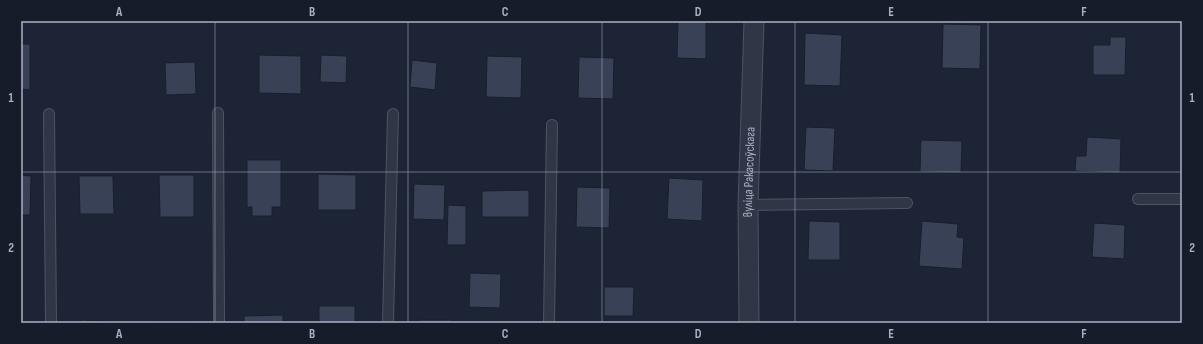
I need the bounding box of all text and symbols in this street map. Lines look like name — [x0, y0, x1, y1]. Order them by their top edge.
text: A — [115, 4, 123, 20]
text: B — [309, 4, 315, 20]
text: C — [502, 4, 509, 20]
text: D — [695, 4, 702, 20]
text: E — [888, 4, 894, 20]
text: F — [1081, 4, 1087, 20]
text: 1 — [8, 90, 14, 106]
text: 1 — [1189, 90, 1195, 106]
street label: вуліца Ракасоўскага — [740, 127, 759, 217]
text: 2 — [8, 240, 14, 256]
text: 2 — [1189, 240, 1195, 256]
text: A — [115, 326, 123, 342]
text: B — [309, 326, 315, 342]
text: C — [502, 326, 509, 342]
text: D — [695, 326, 702, 342]
text: E — [888, 326, 894, 342]
text: F — [1081, 326, 1087, 342]

